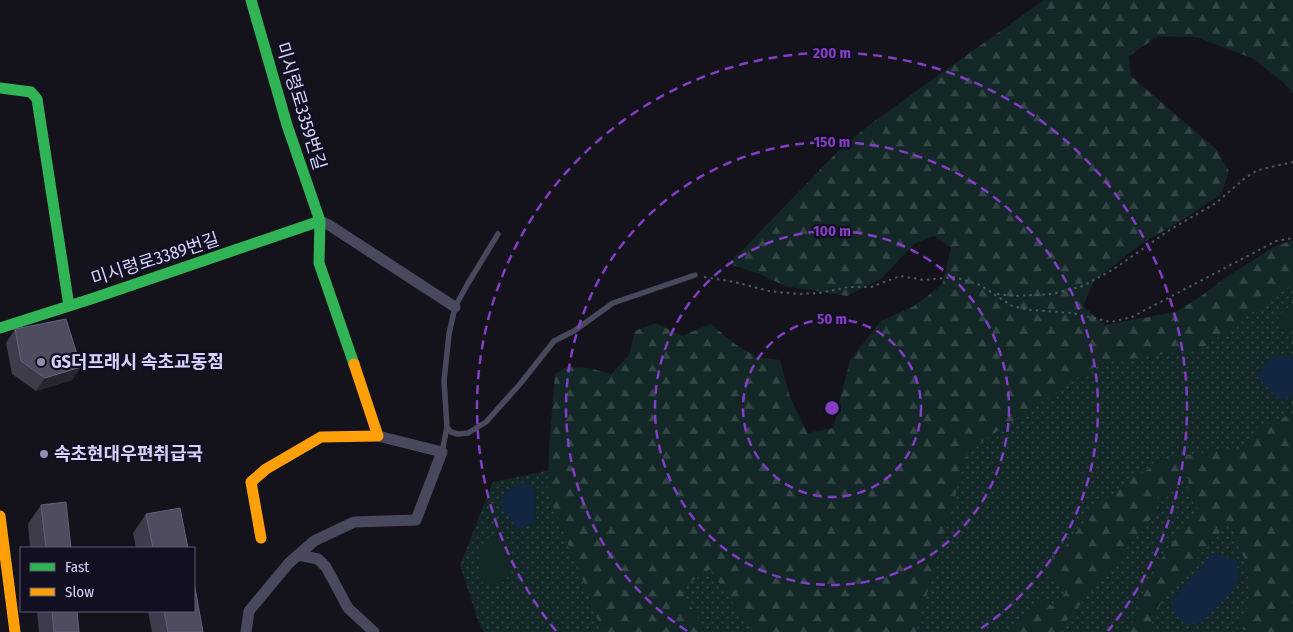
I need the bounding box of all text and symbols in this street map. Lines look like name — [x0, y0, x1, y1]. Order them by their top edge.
street label: 미시령로3359번길 — [271, 40, 331, 172]
text: 200 m — [812, 44, 851, 62]
text: 150 m — [814, 133, 850, 151]
text: 100 m — [813, 222, 851, 240]
street label: 미시령로3389번길 — [88, 228, 222, 290]
text: 50 m — [817, 310, 847, 328]
place label: GS더프래시 속초교동점 — [51, 351, 224, 373]
marker: GS더프래시 속초교동점 — [35, 356, 47, 368]
centre of rings — [823, 399, 841, 417]
place label: 속초현대우편취급국 — [54, 443, 203, 465]
marker: 속초현대우편취급국 — [38, 448, 50, 460]
legend — [20, 547, 195, 612]
text: Fast — [65, 558, 89, 576]
text: Slow — [65, 583, 94, 601]

